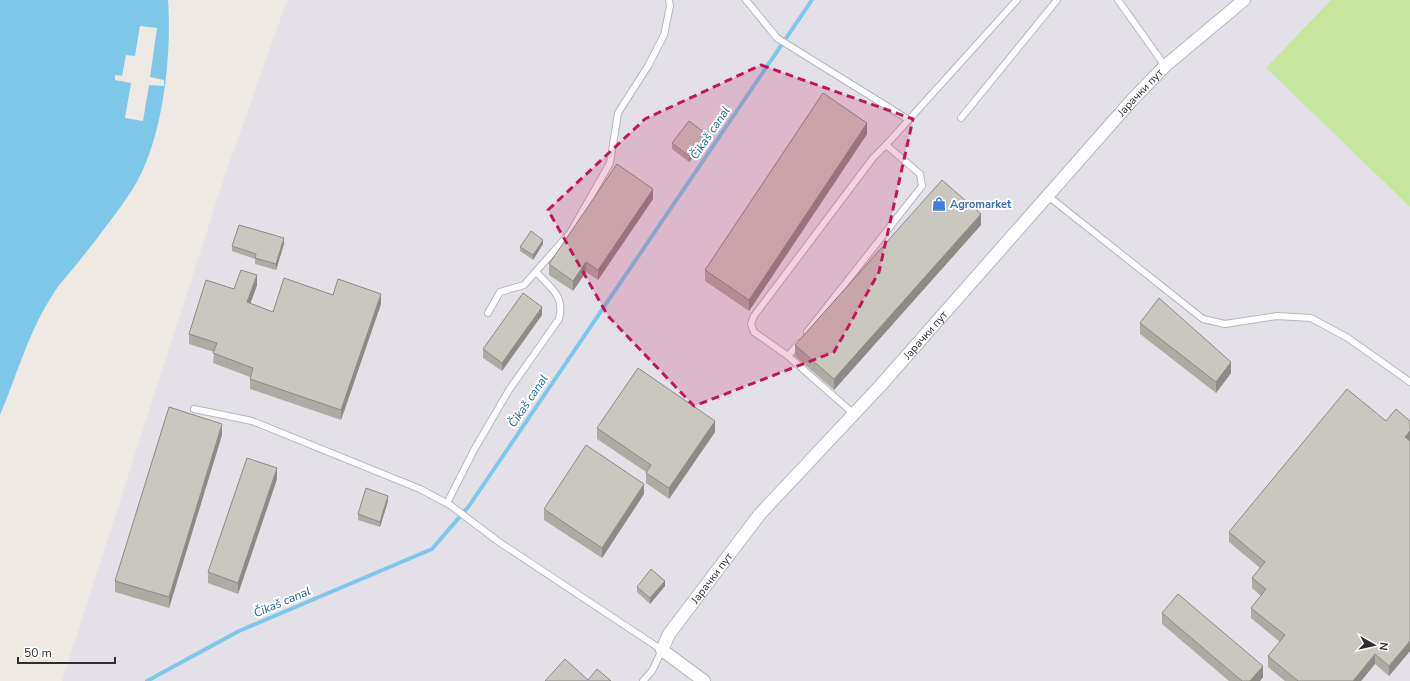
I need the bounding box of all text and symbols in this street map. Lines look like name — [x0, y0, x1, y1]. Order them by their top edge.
street label: Јарачки пут — [1113, 65, 1166, 120]
water label: Čikaš canal — [686, 103, 734, 163]
shop icon: Agromarket — [931, 196, 947, 212]
place label: Agromarket — [950, 197, 1012, 212]
street label: Јарачки пут — [899, 307, 951, 363]
water label: Čikaš canal — [504, 371, 552, 431]
street label: Јарачки пут — [687, 549, 736, 607]
water label: Čikaš canal — [251, 583, 313, 621]
north arrow — [1354, 625, 1394, 665]
scale bar — [18, 639, 115, 665]
text: N — [1375, 641, 1391, 651]
text: 50 m — [24, 645, 52, 661]

